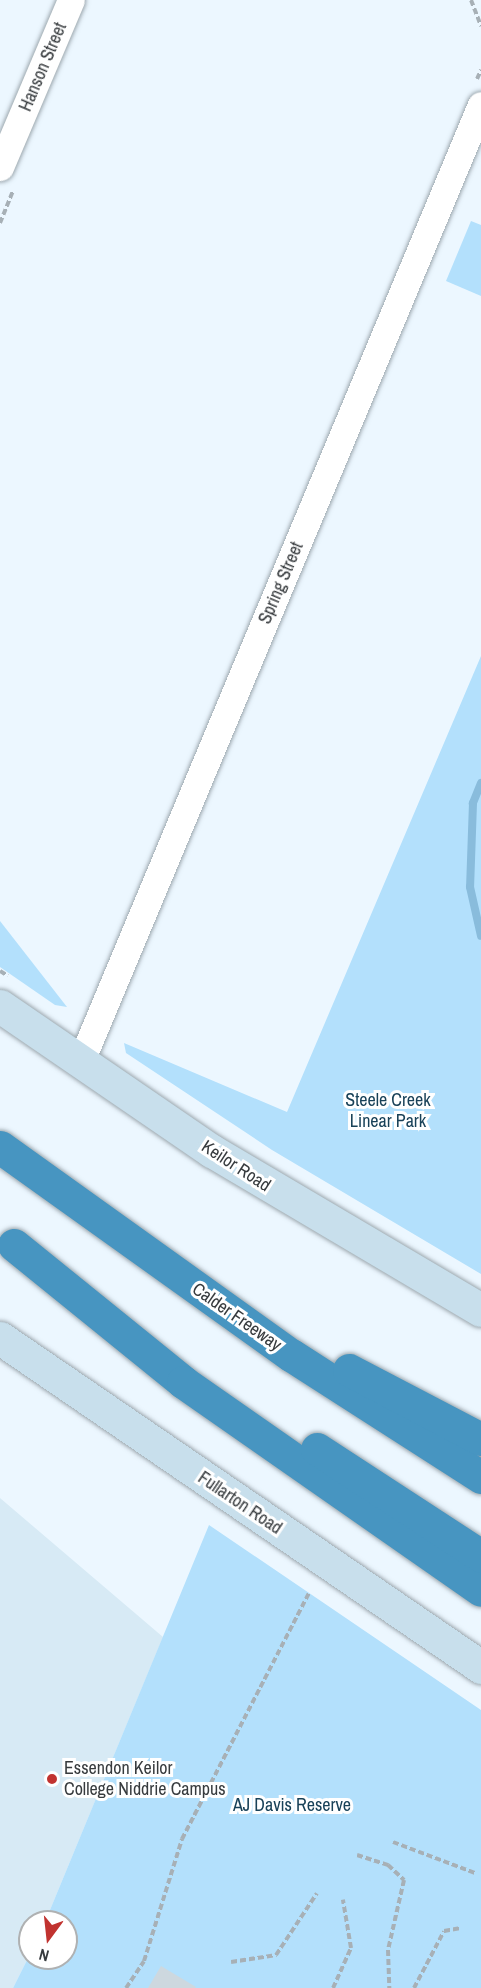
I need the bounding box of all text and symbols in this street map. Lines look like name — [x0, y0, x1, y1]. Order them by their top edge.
street label: Hanson Street — [15, 19, 71, 115]
street label: Spring Street — [254, 539, 308, 627]
park label: Steele Creek Linear Park — [345, 1090, 431, 1132]
street label: Keilor Road — [197, 1136, 275, 1196]
street label: Calder Freeway — [188, 1278, 286, 1356]
street label: Fullarton Road — [194, 1467, 286, 1539]
place label: Essendon Keilor College Niddrie Campus — [64, 1758, 226, 1800]
marker: Essendon Keilor College Niddrie Campus — [45, 1772, 59, 1786]
park label: AJ Davis Reserve — [233, 1794, 351, 1816]
north arrow — [18, 1910, 78, 1970]
text: N — [36, 1944, 51, 1967]

